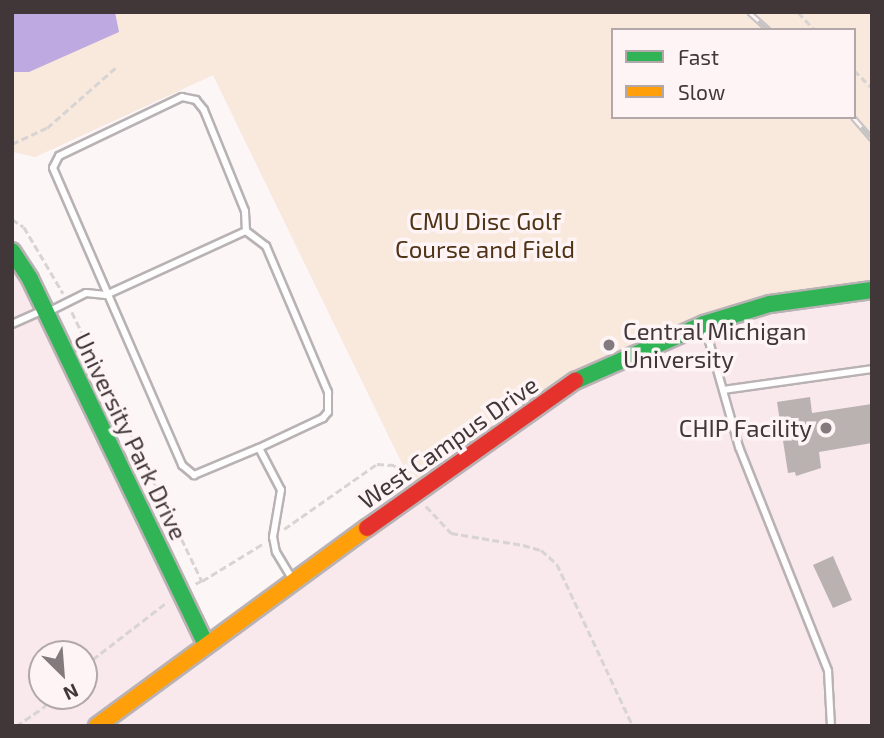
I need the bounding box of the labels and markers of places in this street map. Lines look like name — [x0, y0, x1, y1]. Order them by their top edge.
place label: Central Michigan University — [623, 317, 807, 373]
marker: Central Michigan University — [601, 337, 617, 353]
place label: CHIP Facility — [678, 414, 812, 442]
marker: CHIP Facility — [818, 420, 834, 436]

